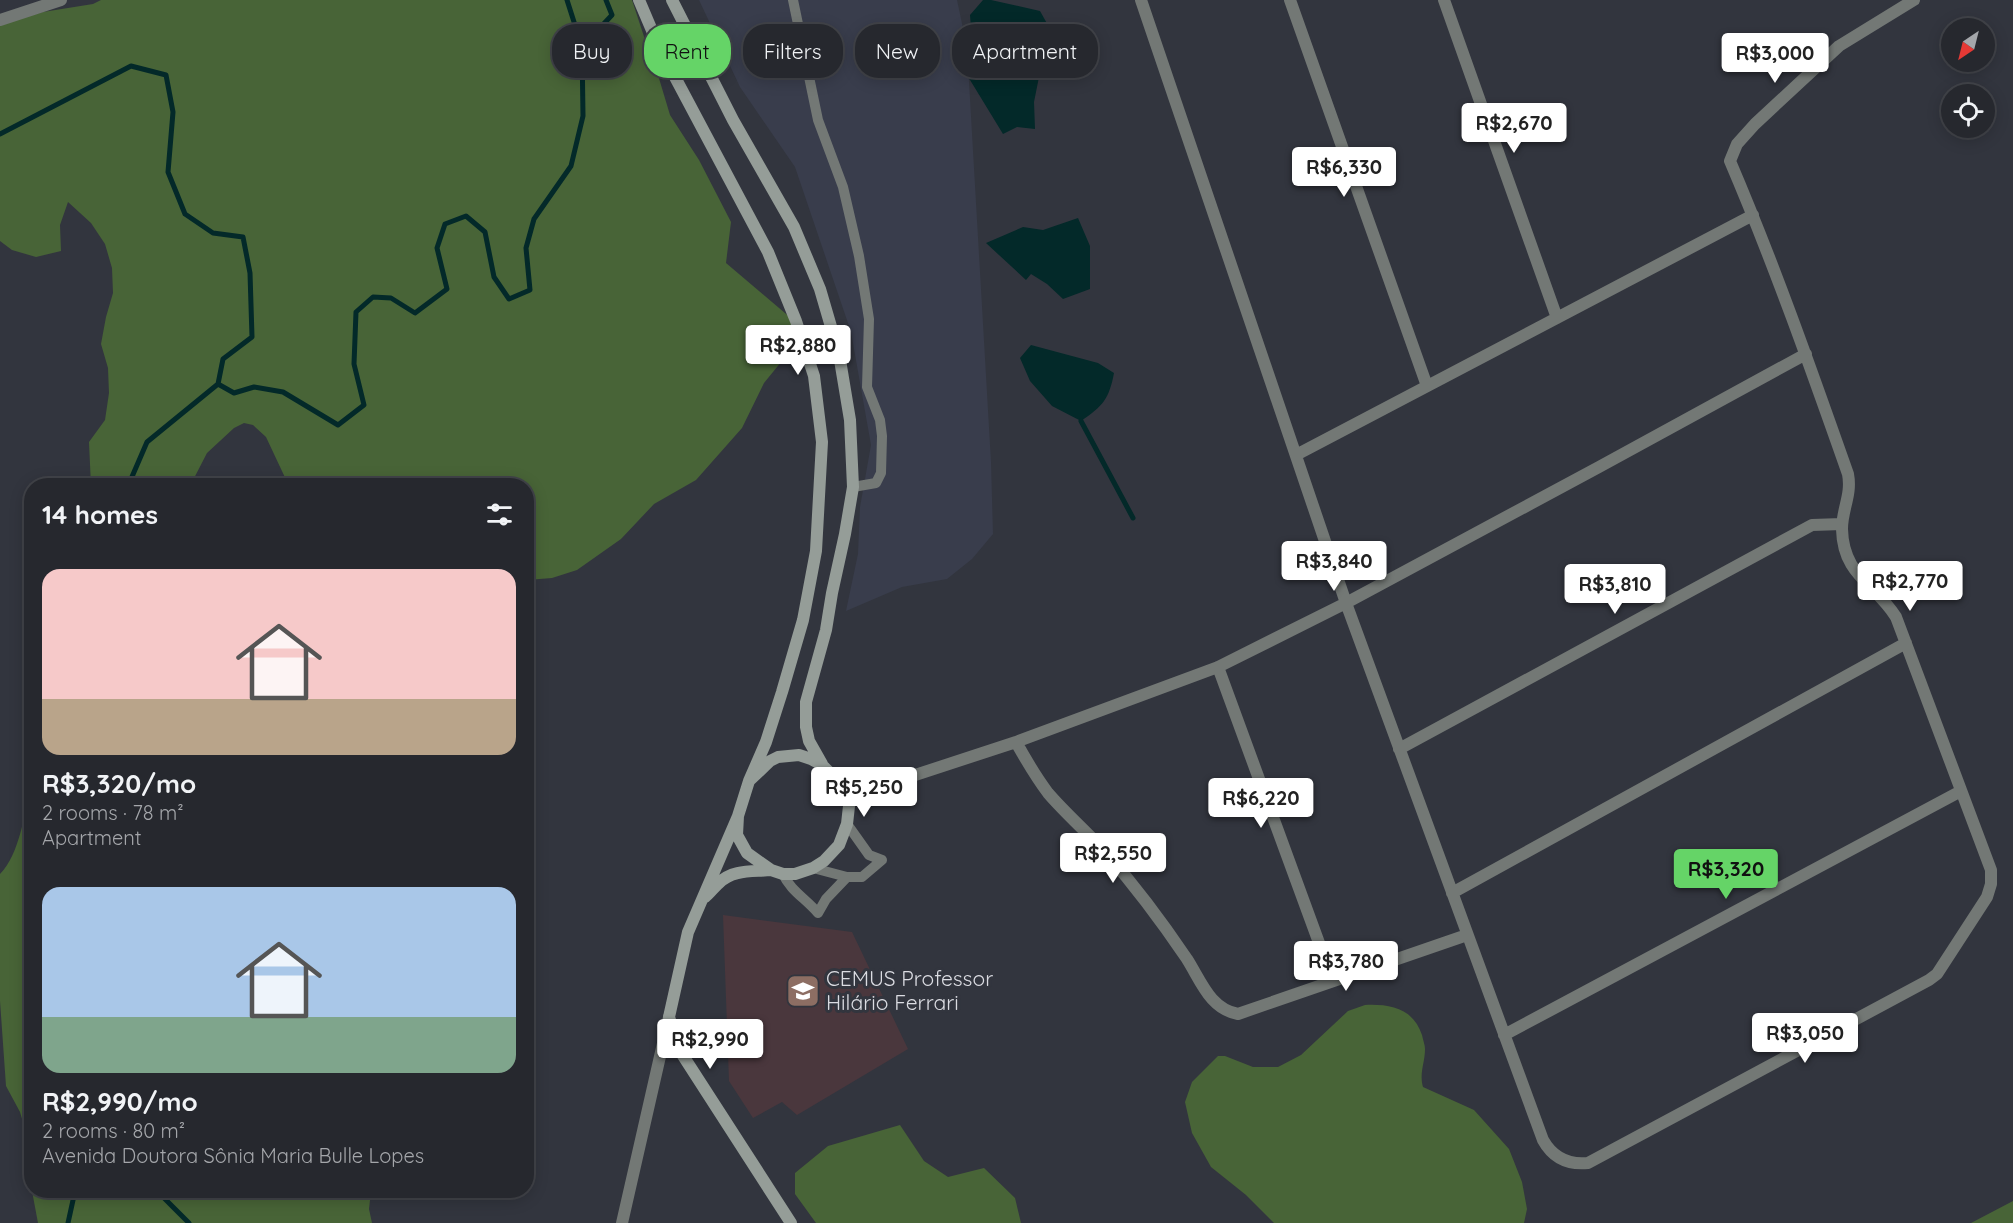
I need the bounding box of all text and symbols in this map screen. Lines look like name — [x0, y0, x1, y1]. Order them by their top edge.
north arrow — [1941, 18, 1995, 72]
map controls — [1941, 18, 1995, 138]
chip: Buy — [552, 24, 632, 78]
chip: Rent — [644, 24, 731, 78]
chip: Filters — [743, 24, 843, 78]
chip: New — [855, 24, 940, 78]
chip: Apartment — [952, 24, 1098, 78]
pin: R$3,000 — [1720, 33, 1830, 84]
text: R$3,000 — [1736, 40, 1814, 65]
button: locate — [1941, 84, 1995, 138]
pin: R$2,670 — [1459, 103, 1569, 154]
text: R$2,670 — [1476, 110, 1552, 135]
pin: R$6,330 — [1289, 147, 1399, 198]
text: R$6,330 — [1306, 154, 1382, 179]
pin: R$2,880 — [743, 325, 853, 376]
text: R$2,880 — [760, 332, 836, 357]
text: 14 homes — [42, 498, 158, 531]
icon: filters — [483, 498, 516, 531]
pin: R$3,840 — [1279, 541, 1389, 592]
text: R$3,840 — [1296, 548, 1372, 573]
pin: R$2,770 — [1855, 561, 1965, 612]
pin: R$3,810 — [1560, 564, 1670, 615]
text: R$2,770 — [1872, 568, 1948, 593]
text: R$3,810 — [1579, 571, 1651, 596]
icon: home — [225, 608, 333, 716]
text: R$3,320/mo — [42, 767, 196, 800]
pin: R$5,250 — [809, 767, 919, 818]
text: R$5,250 — [825, 774, 903, 799]
pin: R$6,220 — [1206, 778, 1316, 829]
text: R$6,220 — [1222, 785, 1300, 810]
text: 2 rooms · 78 m² — [42, 800, 184, 825]
text: Apartment — [42, 825, 142, 850]
pin: R$2,550 — [1058, 833, 1168, 884]
text: R$2,550 — [1074, 840, 1152, 865]
pin: R$3,320 — [1671, 849, 1781, 900]
text: R$3,320 — [1688, 856, 1764, 881]
icon: home — [225, 926, 333, 1034]
pin: R$3,780 — [1291, 941, 1401, 992]
text: R$3,780 — [1308, 948, 1384, 973]
place label: CEMUS Professor Hilário Ferrari — [826, 965, 993, 1015]
school or university icon: CEMUS Professor Hilário Ferrari — [785, 973, 821, 1009]
pin: R$3,050 — [1750, 1013, 1860, 1064]
pin: R$2,990 — [655, 1019, 765, 1070]
text: R$3,050 — [1766, 1020, 1844, 1045]
text: R$2,990 — [671, 1026, 749, 1051]
text: R$2,990/mo — [42, 1085, 198, 1118]
text: 2 rooms · 80 m² — [42, 1118, 185, 1143]
text: Avenida Doutora Sônia Maria Bulle Lopes — [42, 1143, 424, 1168]

